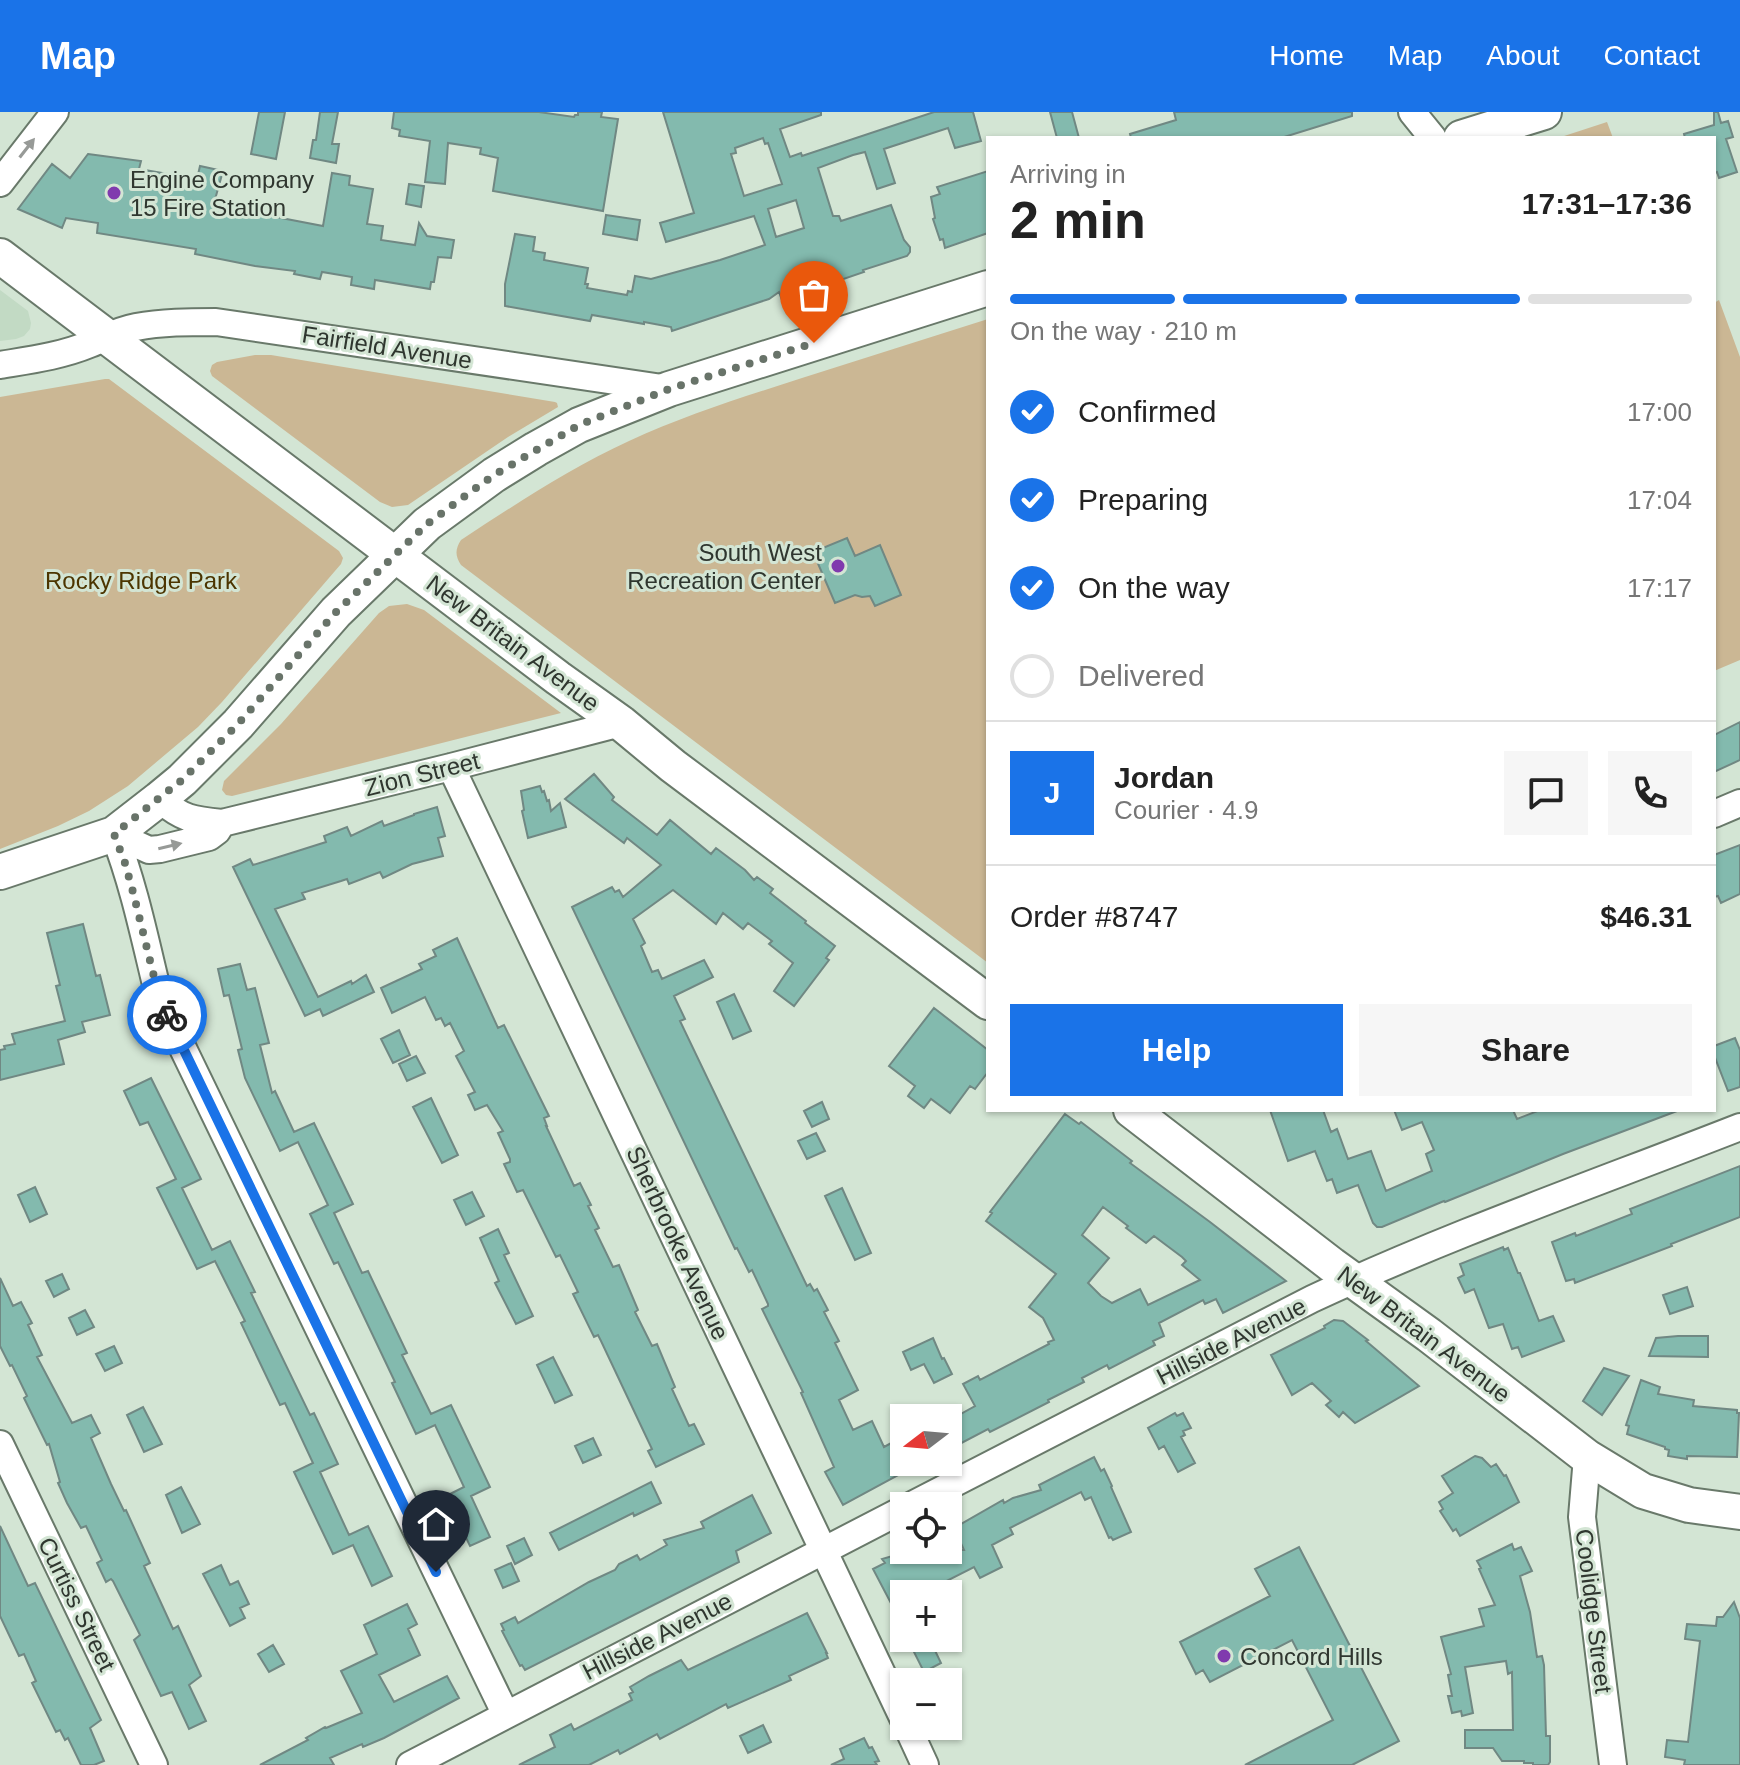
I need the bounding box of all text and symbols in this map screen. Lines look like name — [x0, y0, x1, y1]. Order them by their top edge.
text: Map — [40, 35, 116, 77]
text: Home — [1269, 40, 1344, 71]
text: Map — [1388, 40, 1442, 71]
text: About — [1486, 40, 1560, 71]
text: Contact — [1604, 40, 1700, 71]
one-way arrow — [19, 138, 35, 158]
text: Arriving in — [1010, 159, 1126, 189]
place label: Engine Company 15 Fire Station — [130, 166, 314, 221]
marker: Engine Company 15 Fire Station — [105, 184, 123, 202]
text: 17:31–17:36 — [1522, 187, 1692, 220]
text: 2 min — [1010, 191, 1146, 249]
pin — [780, 261, 848, 343]
icon: bag — [792, 273, 836, 317]
text: On the way · 210 m — [1010, 316, 1237, 346]
street label: Fairfield Avenue — [300, 320, 474, 374]
icon: check — [1010, 390, 1054, 434]
text: Confirmed — [1078, 395, 1216, 428]
text: 17:00 — [1627, 397, 1692, 427]
icon: check — [1010, 478, 1054, 522]
text: Preparing — [1078, 483, 1208, 516]
text: 17:04 — [1627, 485, 1692, 515]
place label: South West Recreation Center — [627, 539, 822, 594]
marker: South West Recreation Center — [829, 557, 847, 575]
icon: check — [1010, 566, 1054, 610]
park label: Rocky Ridge Park — [45, 567, 238, 594]
street label: New Britain Avenue — [421, 569, 605, 717]
text: On the way — [1078, 571, 1230, 604]
text: 17:17 — [1627, 573, 1692, 603]
text: Delivered — [1078, 659, 1205, 692]
street label: Zion Street — [362, 747, 483, 801]
button: chat — [1504, 751, 1588, 835]
button: phone — [1608, 751, 1692, 835]
text: Jordan — [1114, 761, 1214, 794]
text: J — [1044, 776, 1060, 809]
text: Courier · 4.9 — [1114, 795, 1259, 825]
one-way arrow — [158, 840, 183, 852]
text: Order #8747 — [1010, 900, 1178, 933]
text: $46.31 — [1600, 900, 1692, 933]
courier — [127, 975, 207, 1055]
icon: bike — [145, 993, 189, 1037]
button: Help — [1010, 1004, 1343, 1096]
button: Share — [1359, 1004, 1692, 1096]
street label: Sherbrooke Avenue — [621, 1142, 735, 1344]
street label: New Britain Avenue — [1332, 1260, 1516, 1408]
street label: Hillside Avenue — [1152, 1292, 1310, 1390]
north arrow — [890, 1404, 962, 1476]
map controls — [890, 1404, 962, 1740]
pin — [402, 1490, 470, 1572]
button: locate — [890, 1492, 962, 1564]
icon: home — [414, 1502, 458, 1546]
street label: Coolidge Street — [1571, 1527, 1618, 1695]
street label: Curtiss Street — [33, 1533, 121, 1676]
button: + — [890, 1580, 962, 1652]
street label: Hillside Avenue — [578, 1587, 736, 1685]
place label: Concord Hills — [1240, 1643, 1383, 1670]
marker: Concord Hills — [1215, 1647, 1233, 1665]
button: − — [890, 1668, 962, 1740]

